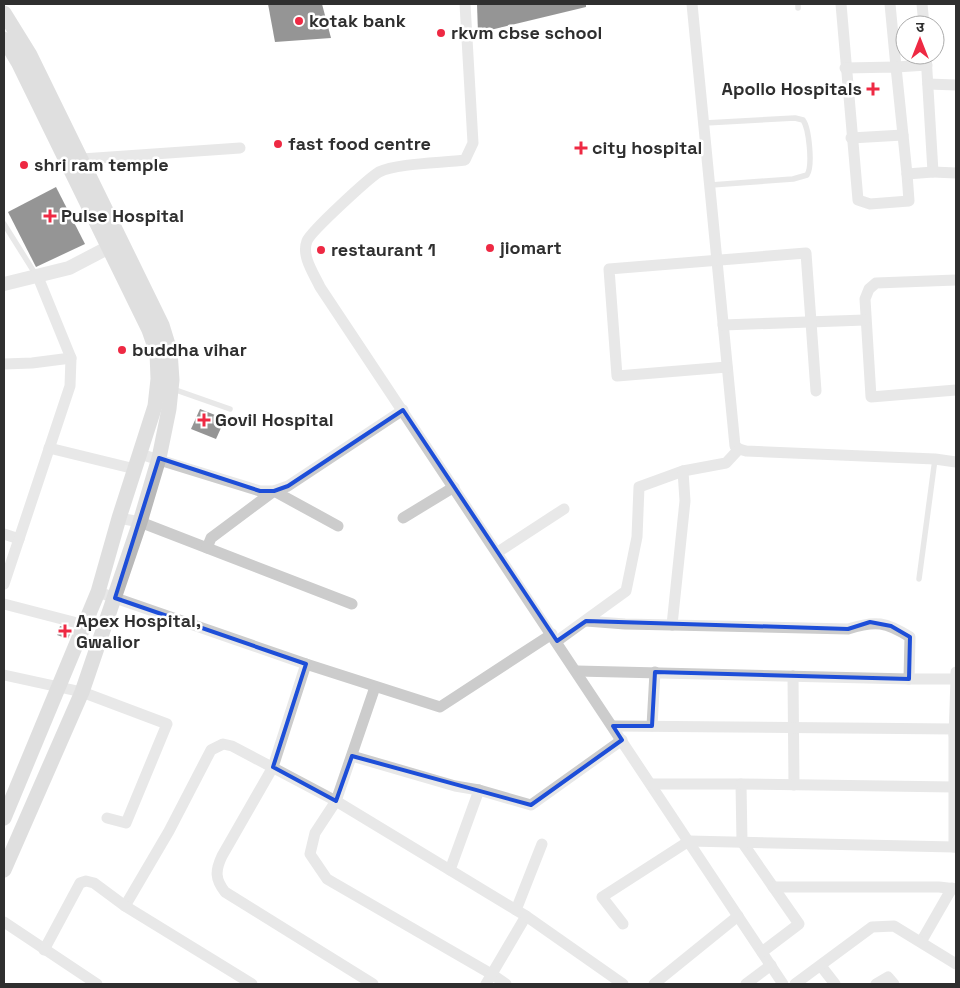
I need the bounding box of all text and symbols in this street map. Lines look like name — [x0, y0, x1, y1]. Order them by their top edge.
place label: kotak bank — [309, 9, 406, 32]
marker: kotak bank — [293, 15, 305, 27]
north arrow — [895, 15, 945, 65]
text: उ — [916, 18, 925, 36]
place label: rkvm cbse school — [451, 21, 602, 44]
marker: rkvm cbse school — [435, 27, 447, 39]
place label: Apollo Hospitals — [722, 77, 862, 100]
marker: Apollo Hospitals — [866, 82, 880, 96]
place label: fast food centre — [288, 132, 431, 155]
place label: city hospital — [592, 136, 702, 159]
marker: fast food centre — [272, 138, 284, 150]
marker: city hospital — [574, 141, 588, 155]
place label: shri ram temple — [34, 153, 169, 176]
marker: shri ram temple — [18, 159, 30, 171]
place label: Pulse Hospital — [61, 204, 184, 227]
marker: Pulse Hospital — [43, 209, 57, 223]
place label: jiomart — [499, 236, 562, 259]
place label: restaurant 1 — [331, 238, 436, 261]
marker: jiomart — [484, 242, 496, 254]
marker: restaurant 1 — [315, 244, 327, 256]
place label: buddha vihar — [132, 338, 247, 361]
marker: buddha vihar — [116, 344, 128, 356]
place label: Govil Hospital — [215, 408, 334, 431]
marker: Govil Hospital — [197, 413, 211, 427]
place label: Apex Hospital, Gwalior — [76, 609, 201, 653]
marker: Apex Hospital, Gwalior — [58, 624, 72, 638]

